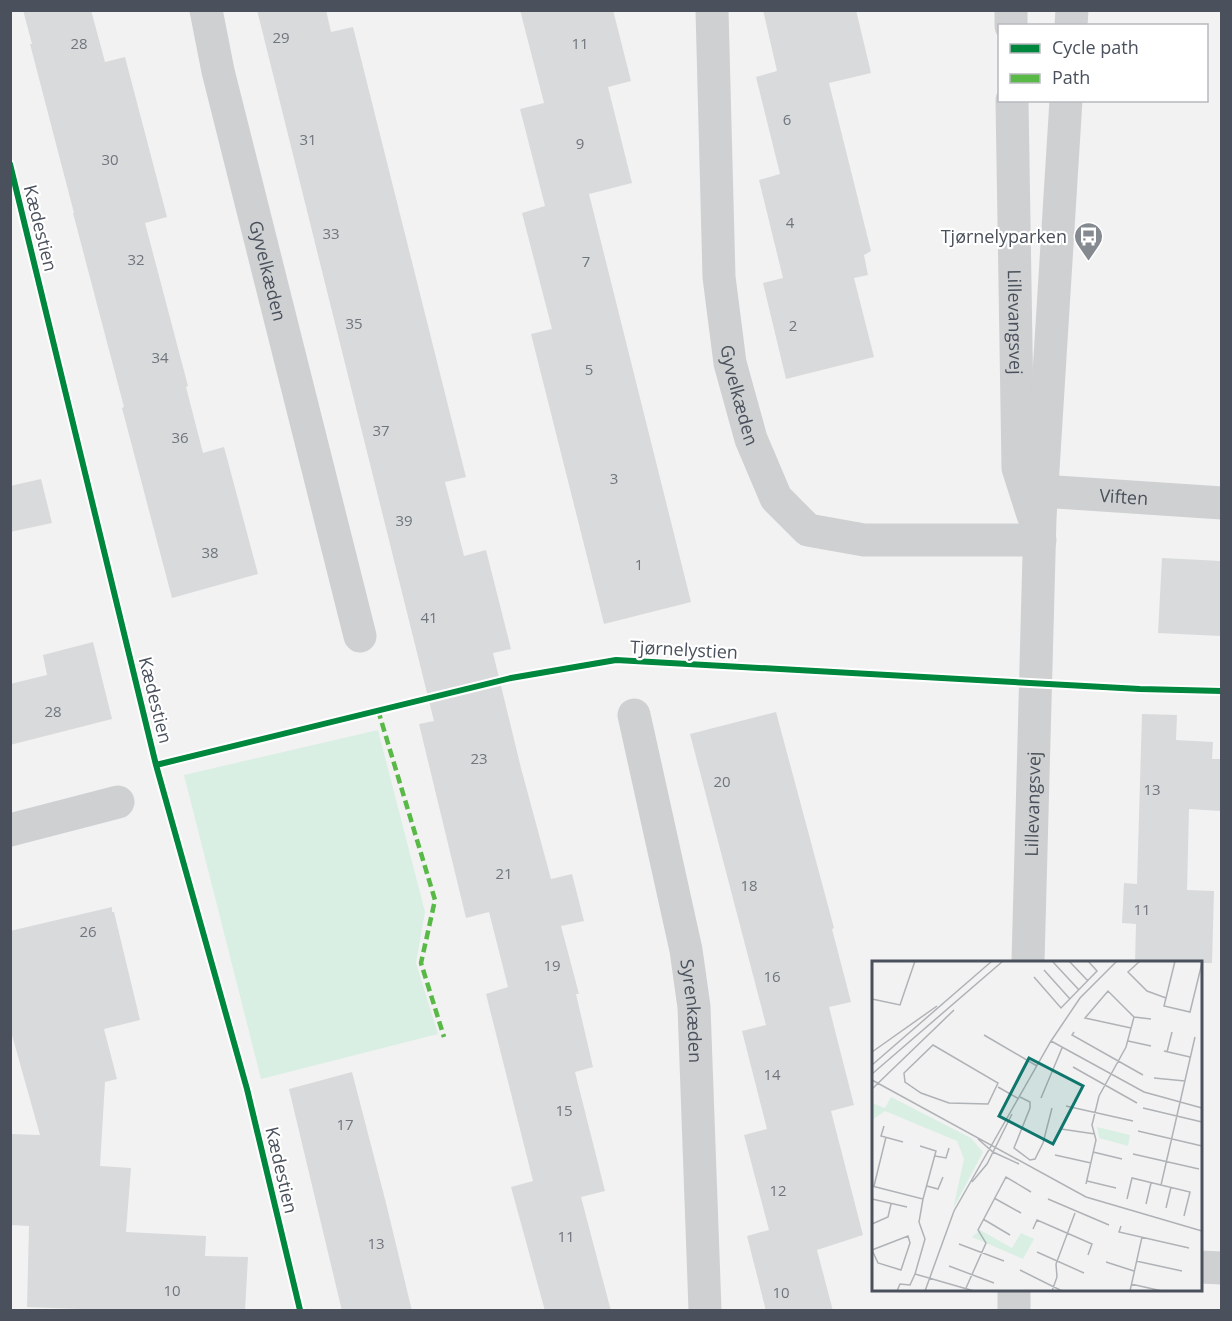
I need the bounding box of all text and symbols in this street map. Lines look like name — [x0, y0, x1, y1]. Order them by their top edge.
legend — [998, 24, 1208, 102]
house number: 29 — [272, 27, 290, 47]
house number: 28 — [70, 33, 88, 53]
house number: 11 — [571, 33, 589, 53]
text: Cycle path — [1052, 35, 1139, 59]
text: Path — [1052, 65, 1090, 89]
house number: 6 — [783, 109, 791, 129]
house number: 31 — [299, 129, 317, 149]
house number: 9 — [576, 133, 584, 153]
house number: 30 — [101, 149, 119, 169]
street label: Kædestien — [19, 182, 63, 274]
house number: 4 — [786, 212, 795, 232]
street label: Gyvelkæden — [244, 218, 292, 323]
bus stop icon: Tjørnelyparken — [1072, 220, 1104, 262]
house number: 33 — [322, 223, 340, 243]
place label: Tjørnelyparken — [941, 224, 1067, 248]
house number: 32 — [127, 249, 145, 269]
house number: 7 — [582, 251, 590, 271]
street label: Lillevangsvej — [1003, 269, 1028, 375]
house number: 35 — [345, 313, 363, 333]
house number: 2 — [789, 315, 797, 335]
street label: Gyvelkæden — [716, 343, 764, 449]
house number: 34 — [151, 347, 169, 367]
house number: 5 — [585, 359, 593, 379]
house number: 37 — [372, 420, 390, 440]
house number: 36 — [171, 427, 189, 447]
house number: 3 — [610, 468, 618, 488]
street label: Viften — [1099, 483, 1149, 510]
house number: 39 — [395, 510, 413, 530]
house number: 38 — [201, 542, 219, 562]
house number: 1 — [635, 554, 643, 574]
house number: 41 — [420, 607, 438, 627]
street label: Tjørnelystien — [629, 634, 739, 664]
street label: Kædestien — [134, 654, 178, 746]
house number: 28 — [44, 701, 62, 721]
house number: 23 — [470, 748, 488, 768]
street label: Lillevangsvej — [1019, 751, 1046, 857]
house number: 20 — [713, 771, 731, 791]
house number: 13 — [1143, 779, 1161, 799]
house number: 21 — [495, 863, 513, 883]
house number: 18 — [740, 875, 758, 895]
house number: 11 — [1133, 899, 1151, 919]
house number: 26 — [79, 921, 97, 941]
house number: 19 — [543, 955, 561, 975]
street label: Syrenkæden — [675, 957, 708, 1063]
inset map — [872, 961, 1202, 1291]
house number: 16 — [763, 966, 781, 986]
house number: 14 — [763, 1064, 781, 1084]
house number: 15 — [555, 1100, 573, 1120]
house number: 17 — [336, 1114, 354, 1134]
street label: Kædestien — [260, 1124, 304, 1216]
house number: 12 — [769, 1180, 787, 1200]
house number: 11 — [557, 1226, 575, 1246]
house number: 13 — [367, 1233, 385, 1253]
house number: 10 — [163, 1280, 181, 1300]
house number: 10 — [772, 1282, 790, 1302]

